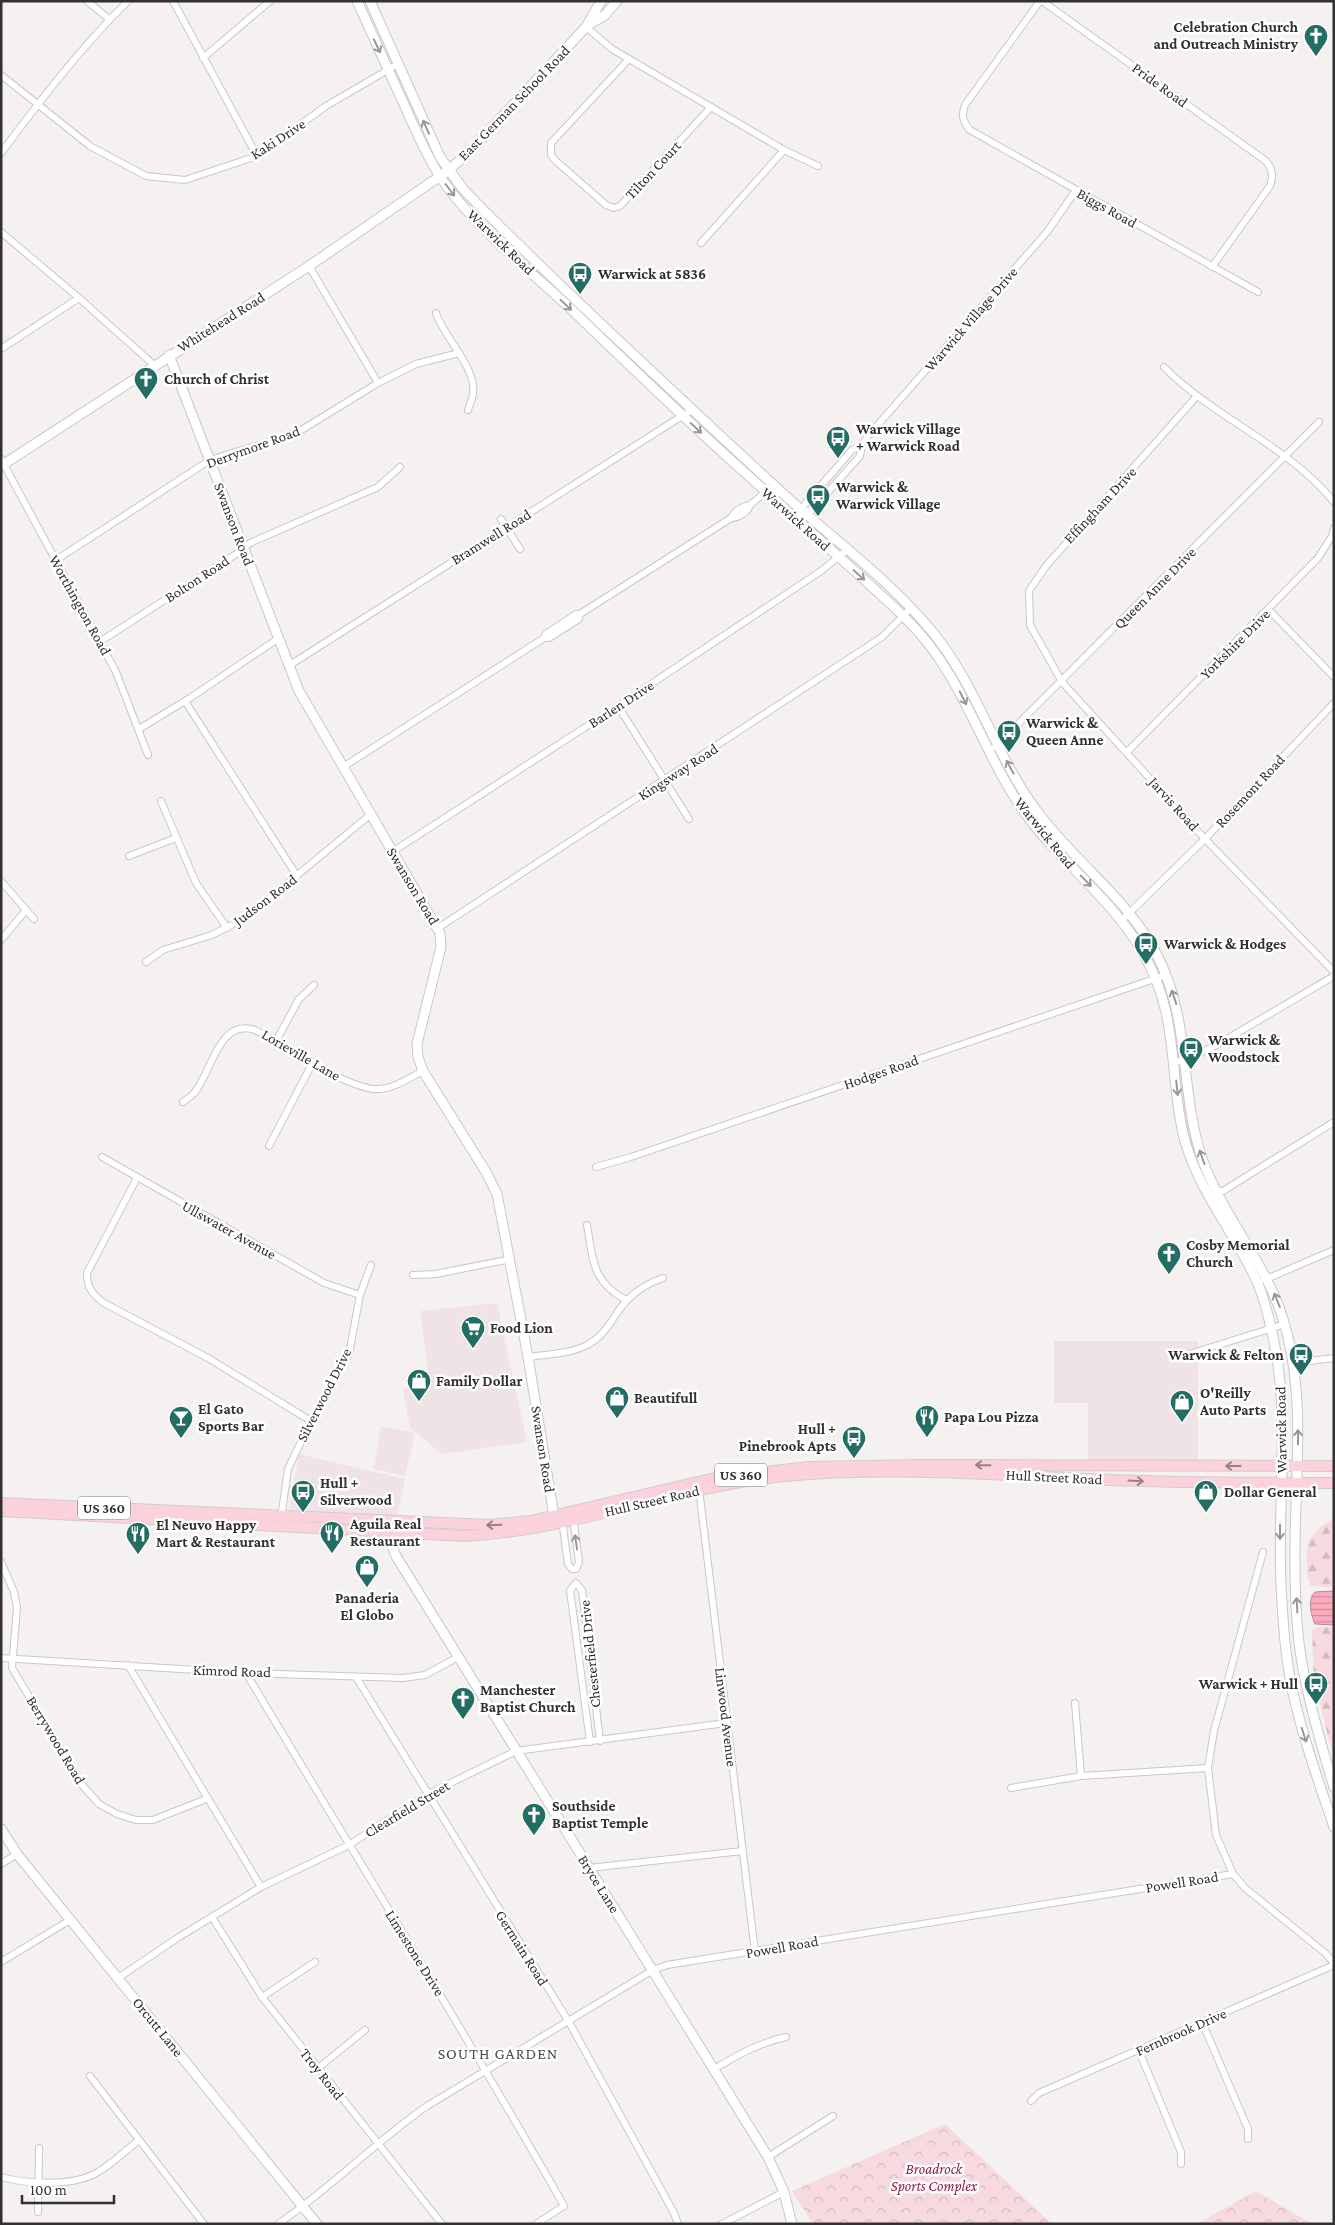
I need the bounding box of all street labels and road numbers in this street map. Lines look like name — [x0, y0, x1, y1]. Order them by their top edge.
street label: East German School Road — [455, 42, 573, 164]
street label: Pride Road — [1129, 60, 1191, 110]
street label: Kaki Drive — [248, 115, 309, 163]
street label: Tilton Court — [622, 137, 685, 202]
street label: Biggs Road — [1074, 185, 1140, 232]
street label: Warwick Road — [464, 206, 538, 278]
street label: Warwick Village Drive — [921, 263, 1022, 375]
street label: Whitehead Road — [174, 289, 268, 355]
street label: Derrymore Road — [204, 423, 302, 472]
street label: Effingham Drive — [1061, 463, 1140, 547]
street label: Swanson Road — [211, 480, 257, 568]
street label: Warwick Road — [758, 484, 834, 554]
street label: Bramwell Road — [448, 506, 534, 568]
street label: Queen Anne Drive — [1111, 544, 1199, 632]
street label: Worthington Road — [45, 552, 114, 658]
street label: Bolton Road — [162, 552, 232, 606]
street label: Yorkshire Drive — [1197, 606, 1273, 682]
street label: Barlen Drive — [585, 677, 657, 731]
street label: Kingsway Road — [635, 740, 721, 804]
street label: Rosemont Road — [1212, 751, 1288, 831]
street label: Jarvis Road — [1144, 772, 1202, 835]
street label: Warwick Road — [1011, 794, 1079, 872]
street label: Swanson Road — [384, 844, 442, 928]
street label: Judson Road — [229, 871, 300, 931]
street label: Lorieville Lane — [259, 1026, 343, 1084]
street label: Hodges Road — [841, 1052, 921, 1093]
street label: Ullswater Avenue — [179, 1198, 279, 1263]
street label: Silverwood Drive — [294, 1345, 355, 1444]
street label: Warwick Road — [1272, 1386, 1290, 1474]
street label: Swanson Road — [528, 1405, 558, 1493]
road number: US 360 — [715, 1464, 767, 1486]
street label: Hull Street Road — [1005, 1466, 1103, 1488]
street label: Hull Street Road — [603, 1482, 701, 1520]
road number: US 360 — [78, 1496, 130, 1520]
street label: Chesterfield Drive — [576, 1599, 604, 1709]
street label: Kimrod Road — [193, 1662, 271, 1680]
street label: Linwood Avenue — [712, 1666, 740, 1768]
street label: Berrywood Road — [23, 1693, 89, 1787]
street label: Clearfield Street — [362, 1777, 453, 1841]
street label: Bryce Lane — [574, 1852, 623, 1917]
street label: Powell Road — [1145, 1868, 1220, 1896]
street label: Limestone Drive — [382, 1907, 448, 1999]
street label: Germain Road — [493, 1907, 552, 1989]
street label: Powell Road — [745, 1933, 820, 1961]
street label: Orcutt Lane — [129, 1994, 187, 2060]
street label: Fernbrook Drive — [1133, 2005, 1229, 2059]
street label: Troy Road — [296, 2045, 347, 2104]

